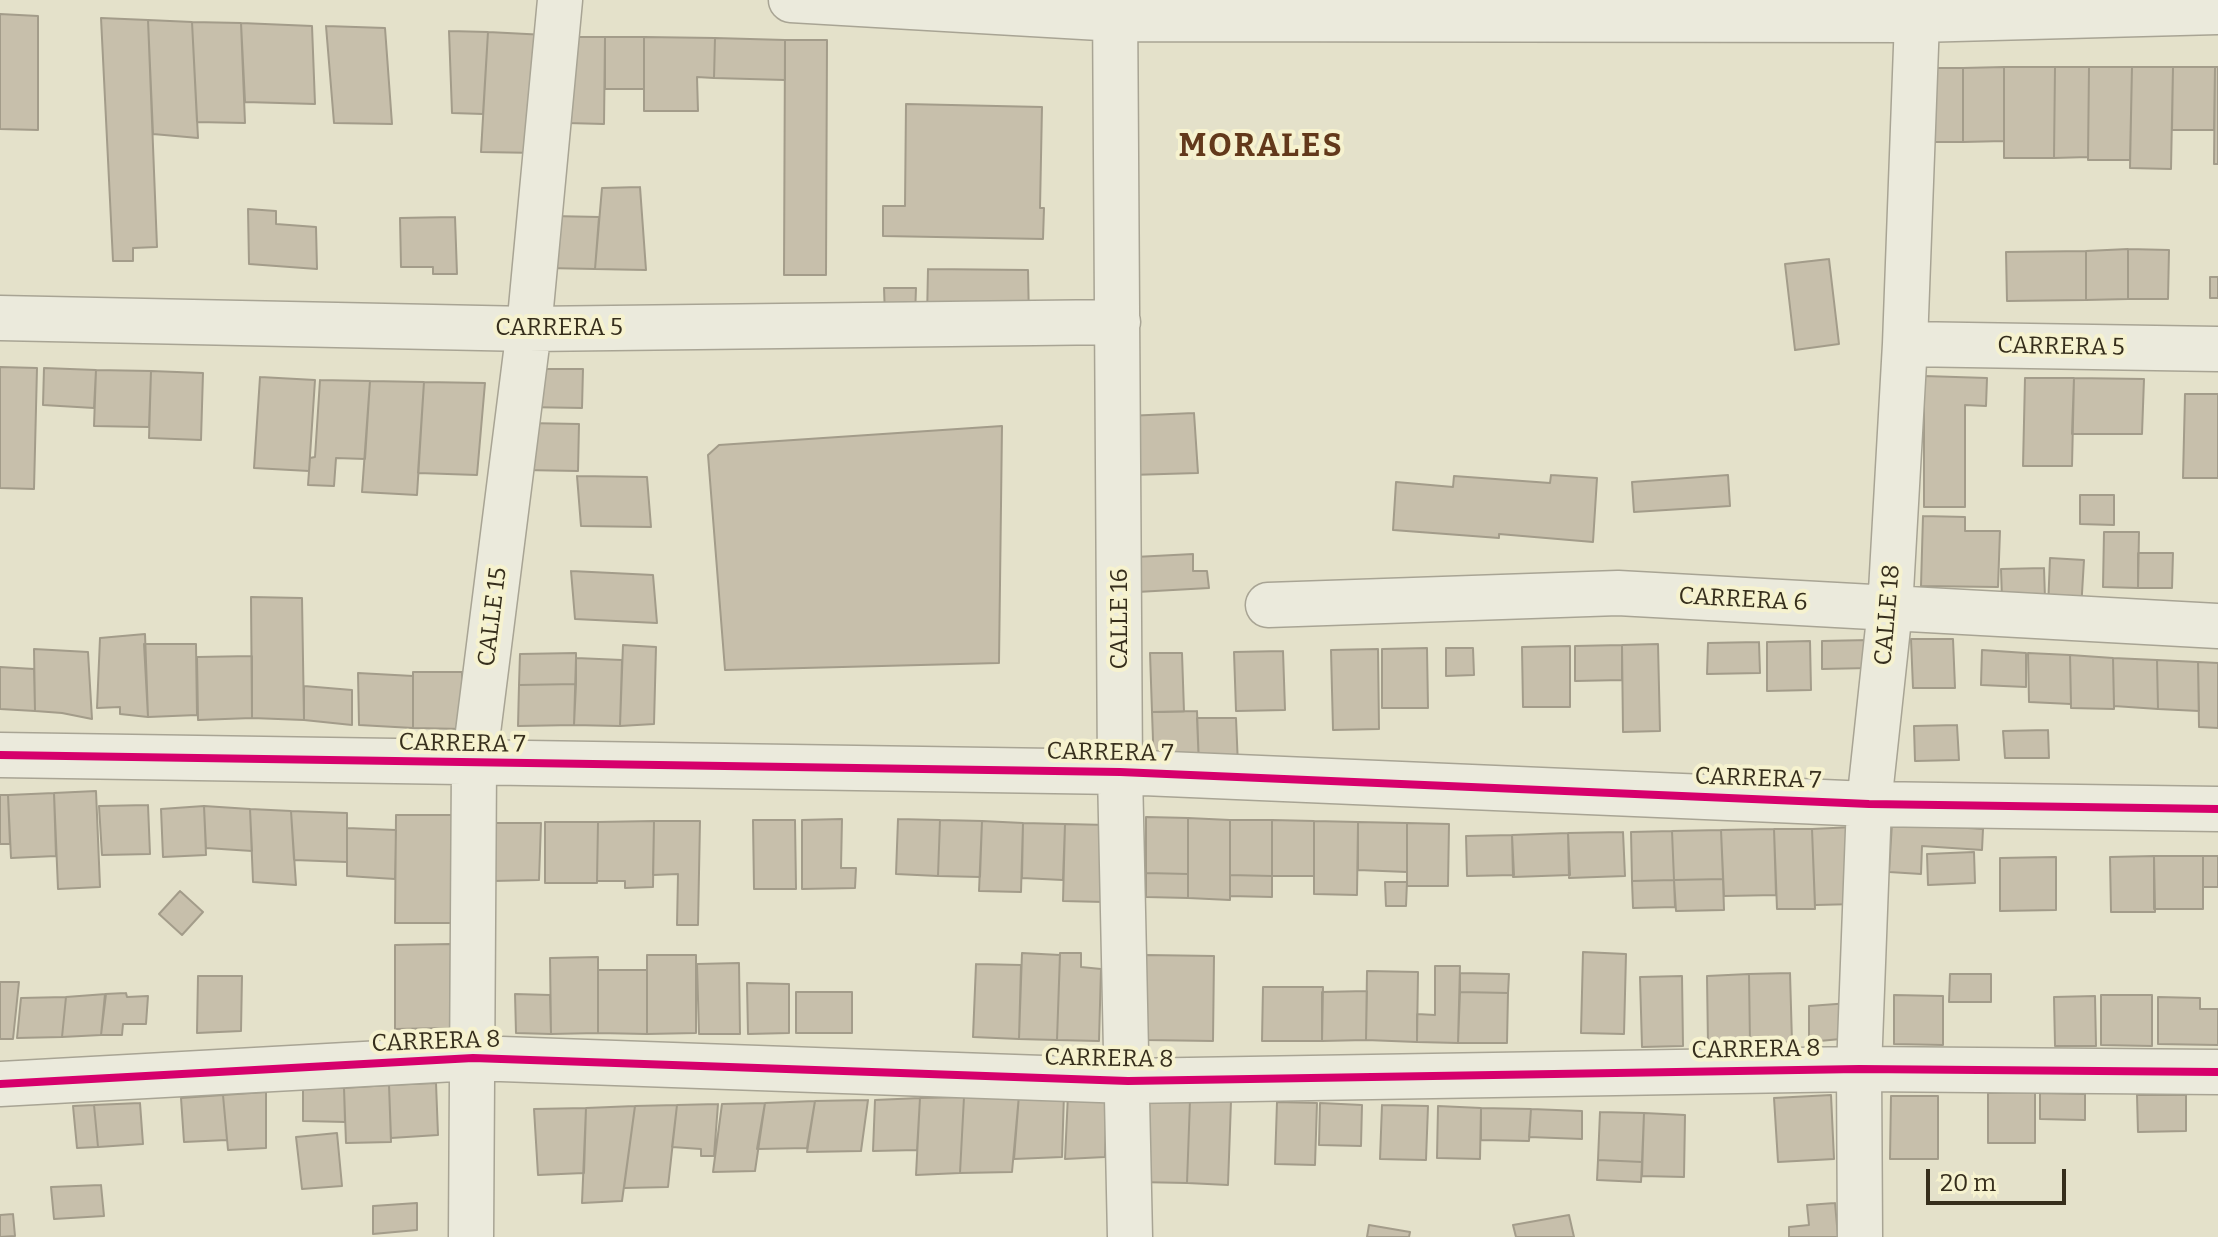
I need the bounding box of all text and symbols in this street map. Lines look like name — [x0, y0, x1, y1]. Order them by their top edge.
district label: MORALES — [1178, 128, 1344, 166]
street label: CARRERA 5 — [495, 314, 623, 342]
street label: CARRERA 5 — [1997, 331, 2125, 363]
street label: CALLE 18 — [1869, 563, 1907, 667]
street label: CALLE 15 — [473, 566, 513, 668]
street label: CALLE 16 — [1106, 569, 1134, 669]
street label: CARRERA 6 — [1678, 582, 1808, 618]
street label: CARRERA 7 — [398, 728, 526, 760]
street label: CARRERA 7 — [1046, 737, 1174, 769]
street label: CARRERA 7 — [1694, 762, 1822, 796]
street label: CARRERA 8 — [371, 1025, 501, 1059]
street label: CARRERA 8 — [1691, 1034, 1821, 1066]
street label: CARRERA 8 — [1044, 1043, 1174, 1075]
scale bar — [1930, 1153, 2070, 1203]
text: 20 m — [1940, 1169, 1996, 1197]

